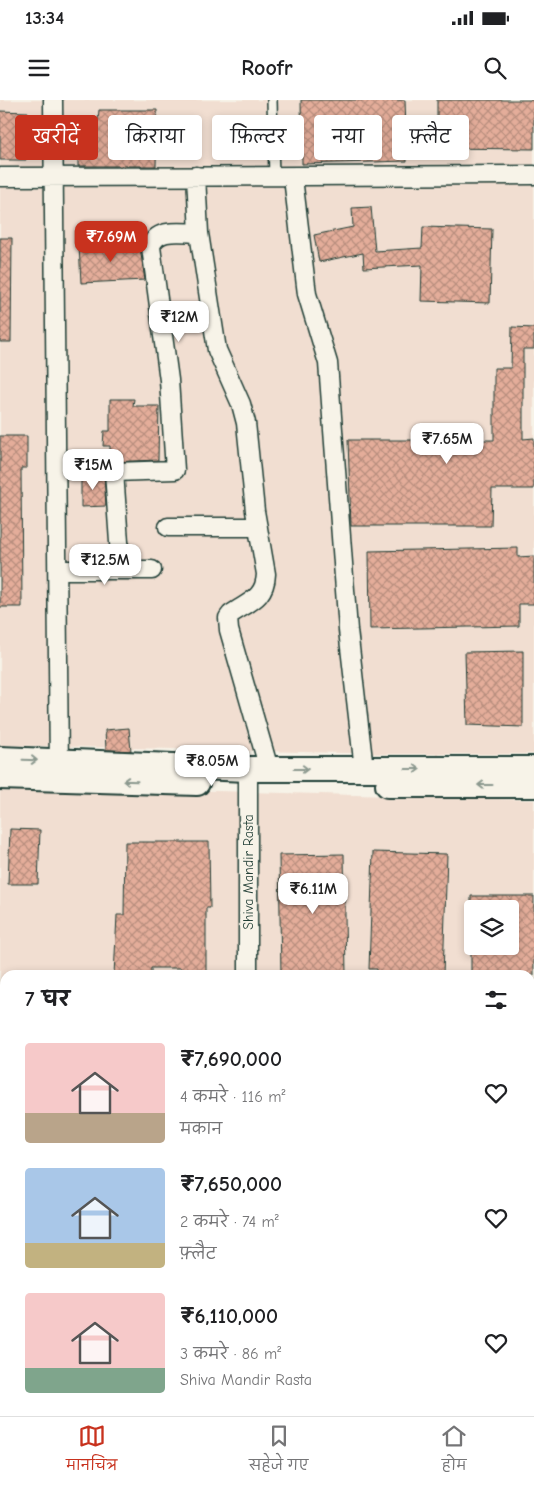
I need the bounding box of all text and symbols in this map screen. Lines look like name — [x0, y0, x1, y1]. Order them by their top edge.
text: 13:34 — [25, 7, 64, 29]
icon: menu — [25, 54, 53, 82]
icon: search — [481, 54, 509, 82]
text: Roofr — [241, 55, 293, 81]
chip: खरीदें — [15, 115, 98, 160]
chip: किराया — [108, 115, 202, 160]
chip: फ़िल्टर — [212, 115, 304, 160]
chip: नया — [314, 115, 382, 160]
chip: फ़्लैट — [392, 115, 469, 160]
pin: ₹7.69M — [70, 220, 152, 263]
text: ₹7.69M — [86, 228, 136, 246]
pin: ₹12M — [149, 300, 209, 343]
text: ₹12M — [160, 308, 198, 326]
pin: ₹7.65M — [406, 422, 488, 465]
text: ₹7.65M — [422, 430, 472, 448]
pin: ₹15M — [63, 448, 123, 491]
text: ₹15M — [74, 456, 112, 474]
pin: ₹12.5M — [64, 544, 146, 586]
text: ₹12.5M — [80, 551, 130, 569]
pin: ₹8.05M — [171, 744, 253, 787]
text: ₹8.05M — [186, 752, 238, 770]
one-way arrow — [22, 756, 38, 765]
one-way arrow — [292, 764, 308, 774]
one-way arrow — [404, 764, 421, 774]
one-way arrow — [123, 776, 139, 786]
one-way arrow — [478, 780, 494, 790]
street label: Shiva Mandir Rasta — [240, 814, 257, 930]
pin: ₹6.11M — [272, 872, 354, 915]
text: ₹6.11M — [289, 880, 337, 898]
map controls — [464, 900, 519, 955]
button: layers — [464, 900, 519, 955]
icon: filters — [482, 986, 510, 1014]
text: 7 घर — [25, 987, 70, 1011]
text: ₹7,690,000 — [180, 1047, 282, 1071]
icon: home — [65, 1063, 125, 1123]
icon: heart — [482, 1079, 510, 1107]
text: 4 कमरे · 116 m² — [180, 1088, 285, 1106]
text: मकान — [180, 1120, 222, 1138]
text: ₹7,650,000 — [180, 1172, 282, 1196]
icon: home — [65, 1188, 125, 1248]
icon: heart — [482, 1204, 510, 1232]
text: 2 कमरे · 74 m² — [180, 1213, 279, 1231]
text: फ़्लैट — [180, 1245, 216, 1263]
text: ₹6,110,000 — [180, 1304, 278, 1328]
icon: home — [65, 1313, 125, 1373]
icon: heart — [482, 1329, 510, 1357]
text: 3 कमरे · 86 m² — [180, 1345, 281, 1363]
text: Shiva Mandir Rasta — [180, 1371, 312, 1389]
tab: मानचित्र — [66, 1422, 117, 1481]
tab: सहेजे गए — [249, 1422, 308, 1481]
tab: होम — [440, 1422, 468, 1481]

